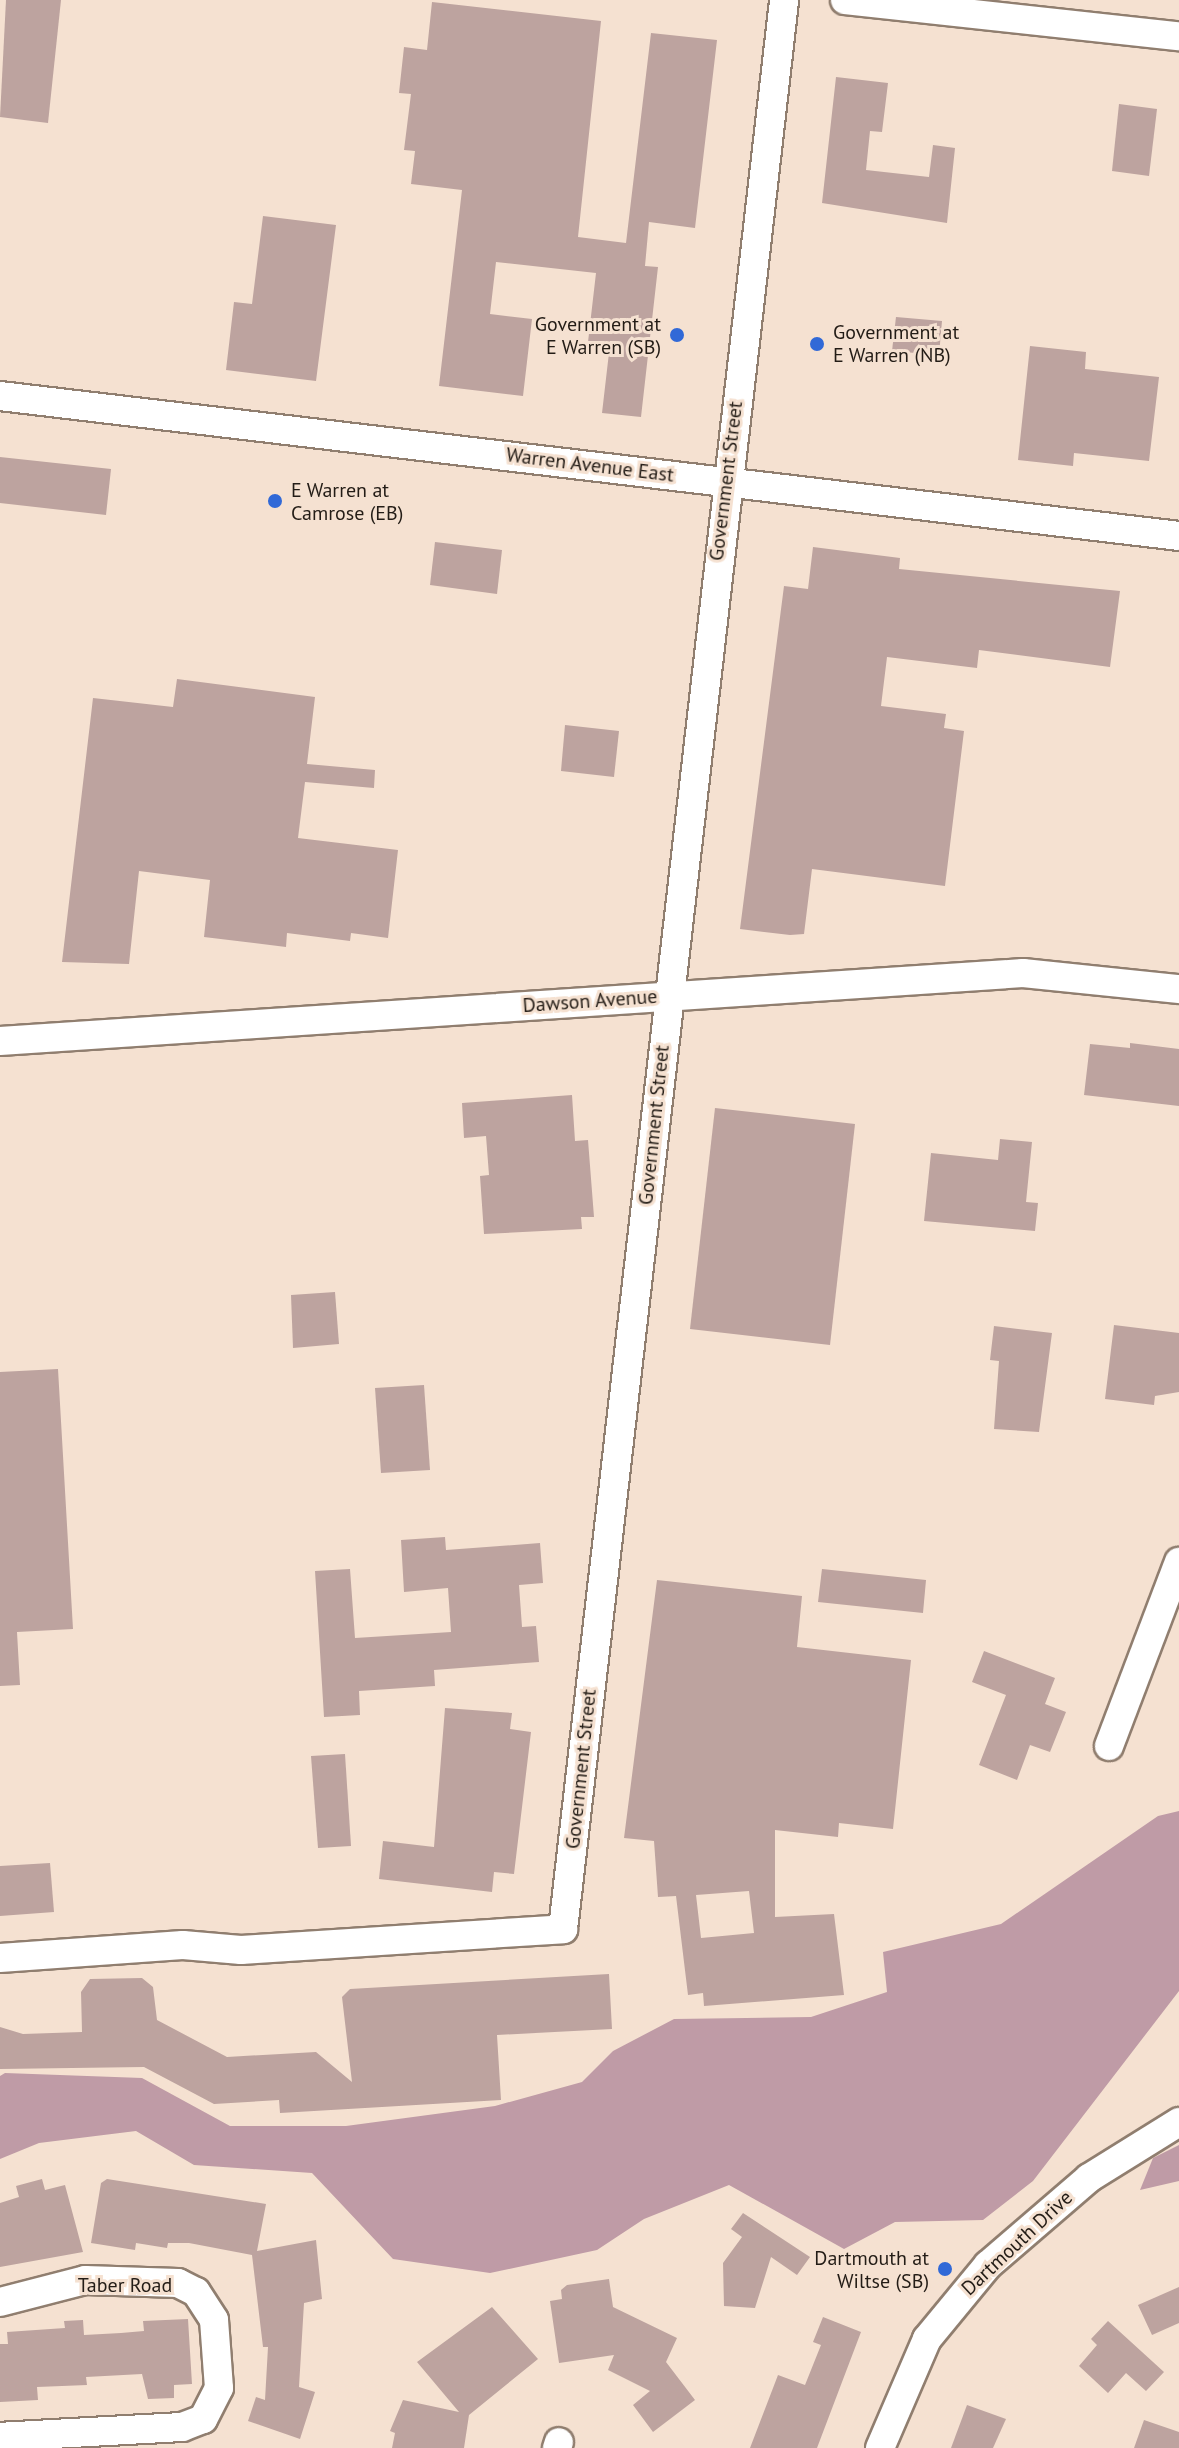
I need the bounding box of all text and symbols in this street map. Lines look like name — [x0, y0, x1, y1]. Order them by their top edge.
place label: Government at E Warren (SB) — [535, 312, 661, 359]
place label: Government at E Warren (NB) — [833, 320, 959, 367]
marker: Government at E Warren (SB) — [668, 326, 686, 344]
marker: Government at E Warren (NB) — [808, 335, 826, 353]
street label: Government Street — [704, 400, 748, 562]
street label: Warren Avenue East — [504, 443, 676, 487]
place label: E Warren at Camrose (EB) — [291, 478, 403, 525]
marker: E Warren at Camrose (EB) — [266, 492, 284, 510]
street label: Dawson Avenue — [522, 984, 658, 1018]
street label: Government Street — [634, 1044, 674, 1206]
street label: Government Street — [561, 1688, 601, 1850]
street label: Dartmouth Drive — [957, 2186, 1077, 2300]
place label: Dartmouth at Wiltse (SB) — [814, 2246, 929, 2293]
marker: Dartmouth at Wiltse (SB) — [936, 2260, 954, 2278]
street label: Taber Road — [78, 2273, 172, 2297]

